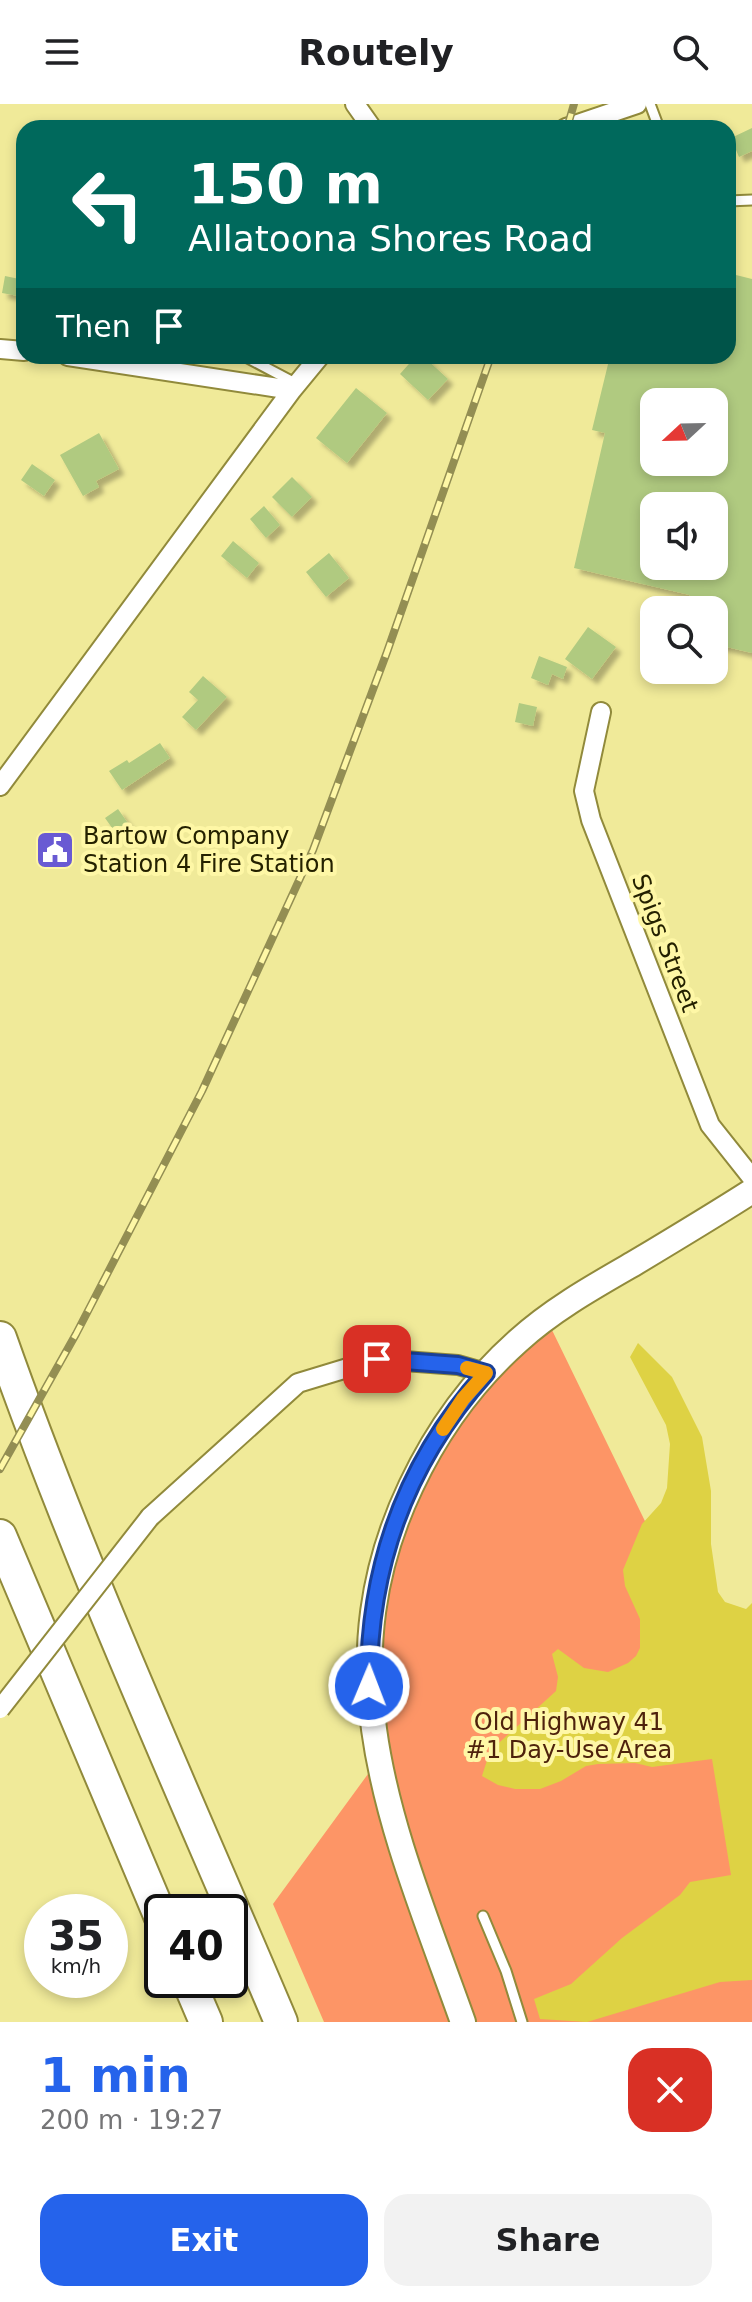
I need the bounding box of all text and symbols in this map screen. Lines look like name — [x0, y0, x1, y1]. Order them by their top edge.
icon: menu — [40, 30, 84, 74]
icon: search — [668, 30, 712, 74]
text: Routely — [298, 32, 454, 73]
text: 150 m — [188, 151, 383, 216]
icon: left — [56, 152, 160, 256]
text: Allatoona Shores Road — [188, 218, 594, 259]
icon: arrive — [147, 304, 191, 348]
text: Then — [56, 309, 131, 344]
north arrow — [640, 388, 728, 476]
map controls — [640, 388, 728, 684]
button: sound — [640, 492, 728, 580]
button: search — [640, 596, 728, 684]
place label: Bartow Company Station 4 Fire Station — [83, 822, 335, 878]
public building icon: Bartow Company Station 4 Fire Station — [34, 829, 76, 871]
street label: Spigs Street — [626, 870, 704, 1016]
pin — [343, 1325, 411, 1393]
icon: arrive — [355, 1337, 399, 1381]
position arrow — [327, 1644, 411, 1728]
park label: Old Highway 41 #1 Day-Use Area — [466, 1708, 672, 1764]
speed limit sign: 40 — [144, 1894, 248, 1998]
text: 35 — [48, 1913, 104, 1959]
text: km/h — [51, 1954, 101, 1978]
text: 1 min — [40, 2047, 191, 2103]
button: close — [628, 2048, 712, 2132]
text: 200 m · 19:27 — [40, 2105, 223, 2135]
button: Exit — [40, 2194, 368, 2286]
button: Share — [384, 2194, 712, 2286]

